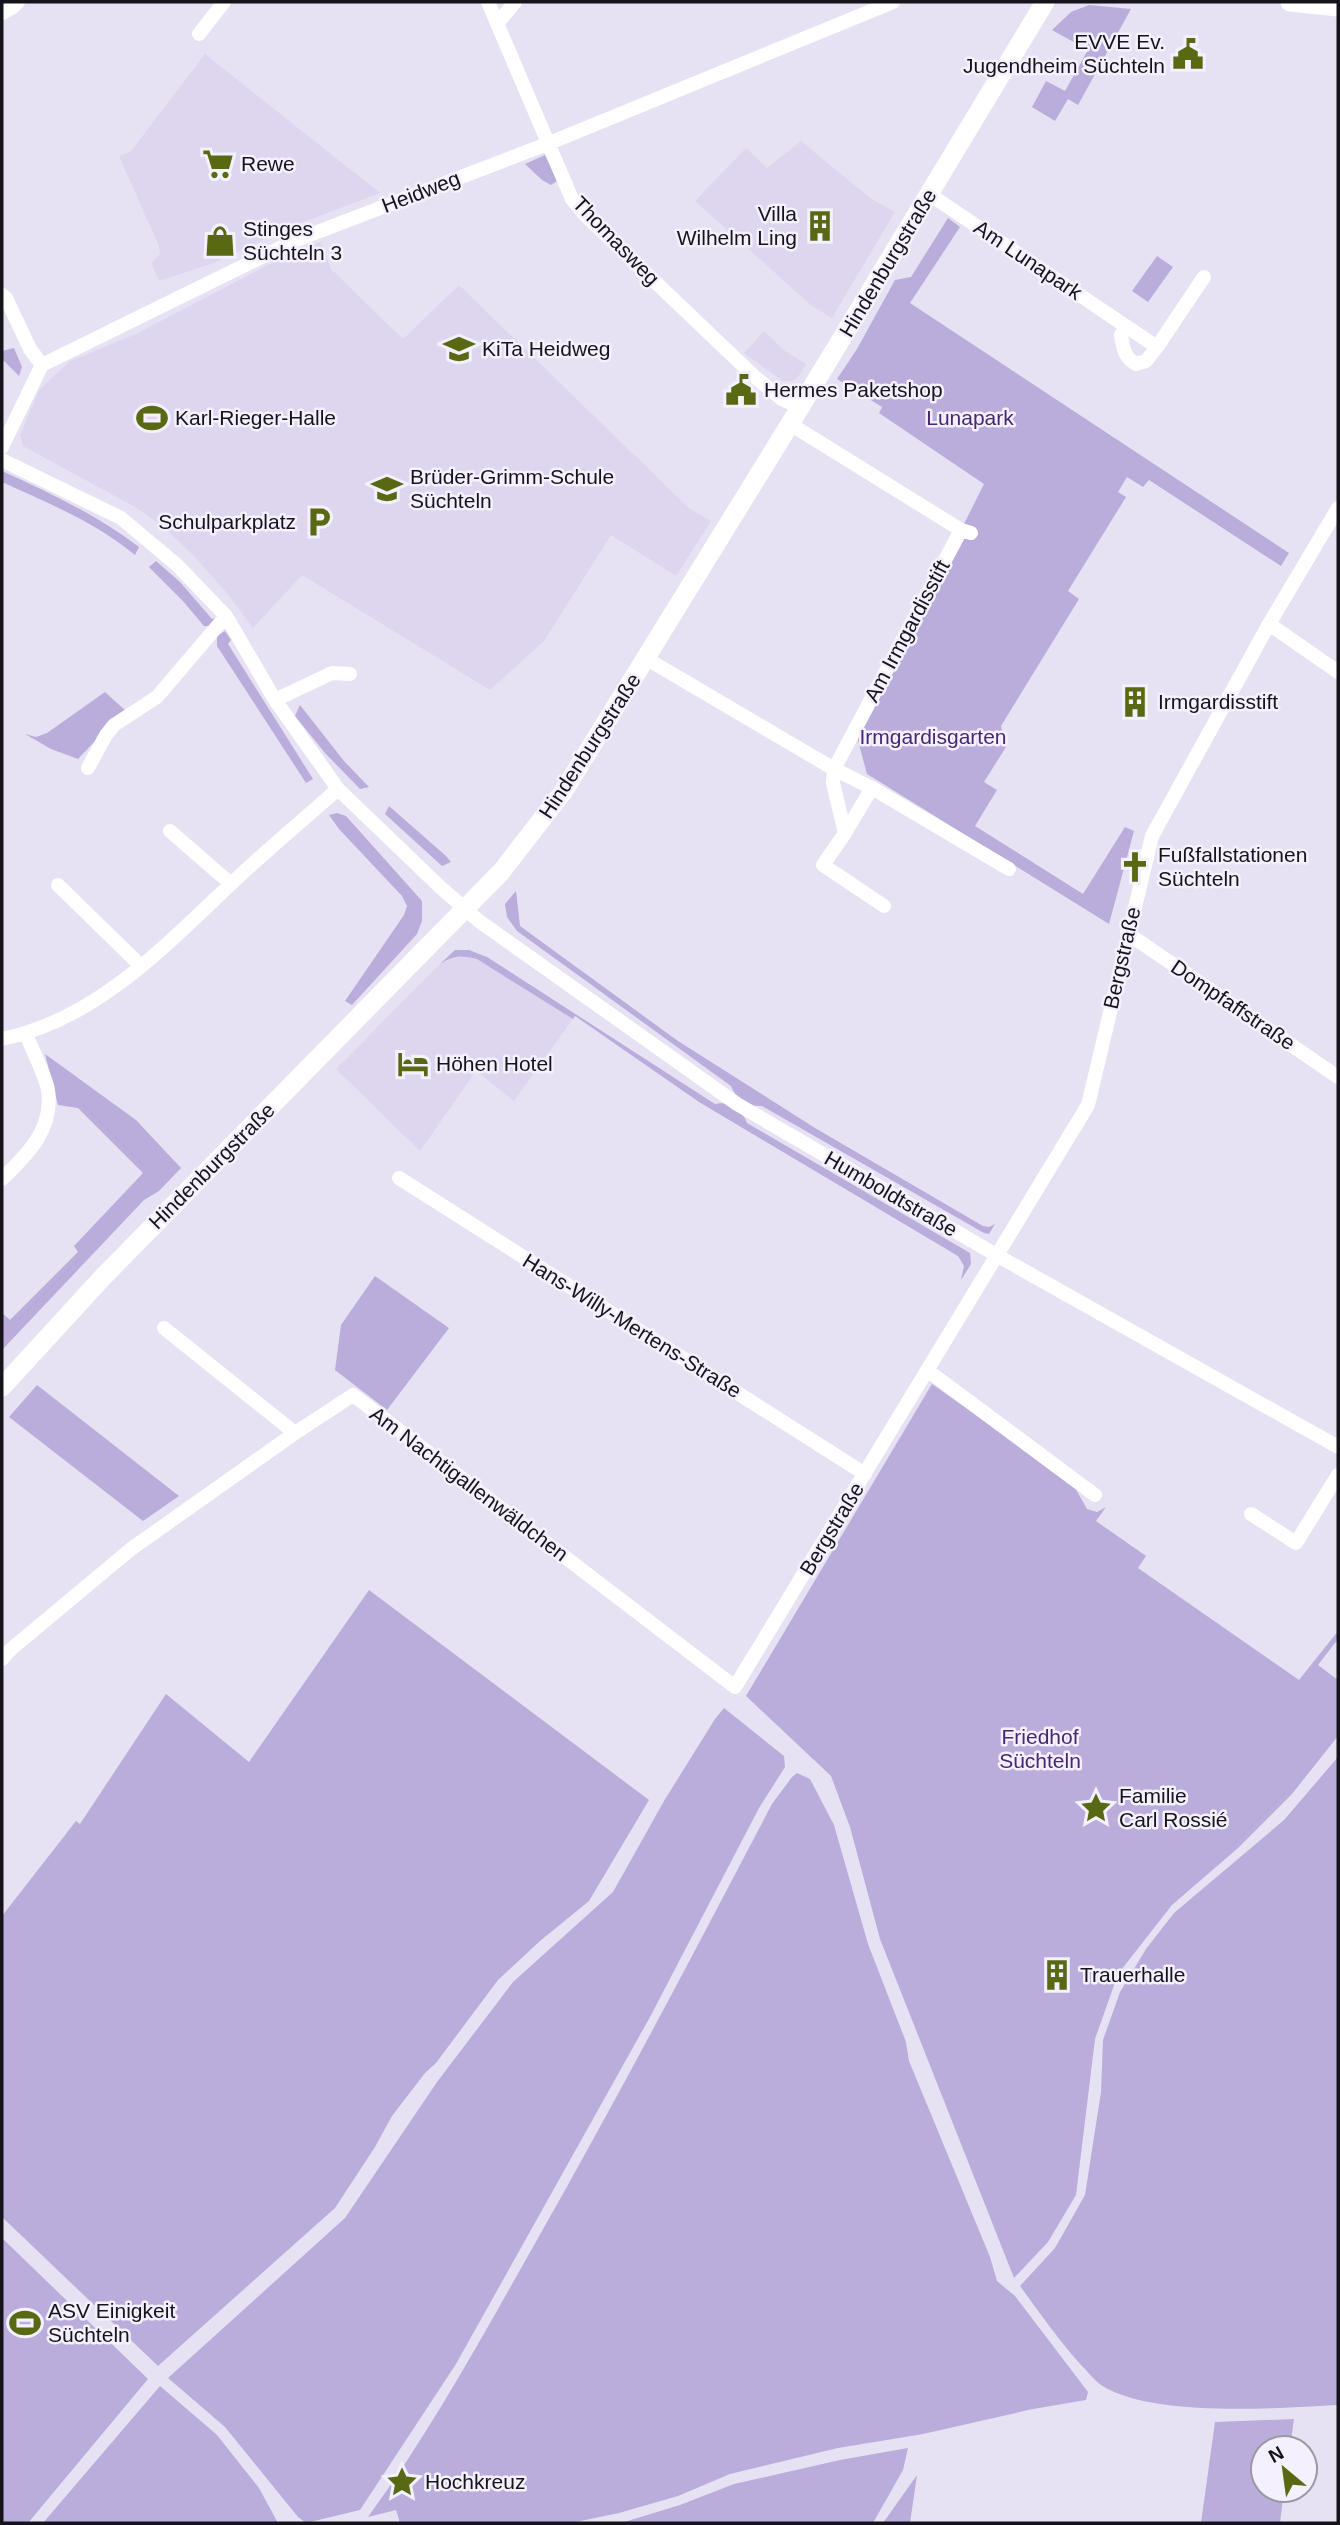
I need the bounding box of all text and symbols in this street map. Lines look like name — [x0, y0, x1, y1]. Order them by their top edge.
place label: EVVE Ev. Jugendheim Süchteln — [963, 30, 1165, 77]
public building icon: EVVE Ev. Jugendheim Süchteln — [1171, 37, 1205, 71]
supermarket icon: Rewe — [201, 147, 235, 181]
place label: Rewe — [241, 152, 295, 175]
street label: Heidweg — [379, 166, 463, 217]
street label: Hindenburgstraße — [834, 185, 941, 341]
street label: Thomasweg — [568, 192, 664, 290]
place label: Villa Wilhelm Ling — [677, 202, 797, 249]
building icon: Villa Wilhelm Ling — [803, 209, 837, 243]
street label: Am Lunapark — [970, 215, 1087, 304]
place label: Stinges Süchteln 3 — [243, 217, 342, 264]
shop icon: Stinges Süchteln 3 — [203, 224, 237, 258]
school or university icon: KiTa Heidweg — [442, 332, 476, 366]
place label: KiTa Heidweg — [482, 337, 610, 360]
public building icon: Hermes Paketshop — [724, 373, 758, 407]
place label: Hermes Paketshop — [764, 378, 943, 401]
sports icon: Karl-Rieger-Halle — [135, 401, 169, 435]
place label: Karl-Rieger-Halle — [175, 406, 336, 429]
park label: Lunapark — [926, 406, 1014, 429]
place label: Brüder-Grimm-Schule Süchteln — [410, 465, 614, 512]
school or university icon: Brüder-Grimm-Schule Süchteln — [370, 472, 404, 506]
parking icon: Schulparkplatz — [302, 505, 336, 539]
place label: Schulparkplatz — [158, 510, 296, 533]
street label: Am Irmgardisstift — [859, 556, 954, 706]
street label: Hindenburgstraße — [534, 669, 645, 822]
building icon: Irmgardisstift — [1118, 685, 1152, 719]
place label: Irmgardisstift — [1158, 690, 1278, 713]
park label: Irmgardisgarten — [859, 725, 1007, 748]
place label: Fußfallstationen Süchteln — [1158, 843, 1307, 890]
church icon: Fußfallstationen Süchteln — [1118, 850, 1152, 884]
street label: Bergstraße — [1099, 905, 1144, 1011]
street label: Dompfaffstraße — [1167, 955, 1300, 1054]
hotel icon: Höhen Hotel — [396, 1047, 430, 1081]
place label: Höhen Hotel — [436, 1052, 553, 1075]
street label: Hindenburgstraße — [144, 1098, 279, 1233]
street label: Humboldtstraße — [821, 1146, 962, 1241]
street label: Hans-Willy-Mertens-Straße — [519, 1249, 746, 1402]
street label: Am Nachtigallenwäldchen — [366, 1402, 573, 1565]
street label: Bergstraße — [795, 1478, 868, 1579]
park label: Friedhof Süchteln — [999, 1725, 1081, 1772]
place label: Familie Carl Rossié — [1119, 1784, 1228, 1831]
place icon: Familie Carl Rossié — [1079, 1791, 1113, 1825]
building icon: Trauerhalle — [1040, 1958, 1074, 1992]
place label: Trauerhalle — [1080, 1963, 1185, 1986]
place label: ASV Einigkeit Süchteln — [48, 2299, 175, 2346]
sports icon: ASV Einigkeit Süchteln — [8, 2306, 42, 2340]
north arrow — [1249, 2434, 1319, 2504]
text: N — [1265, 2442, 1287, 2467]
place icon: Hochkreuz — [385, 2465, 419, 2499]
place label: Hochkreuz — [425, 2470, 525, 2493]

